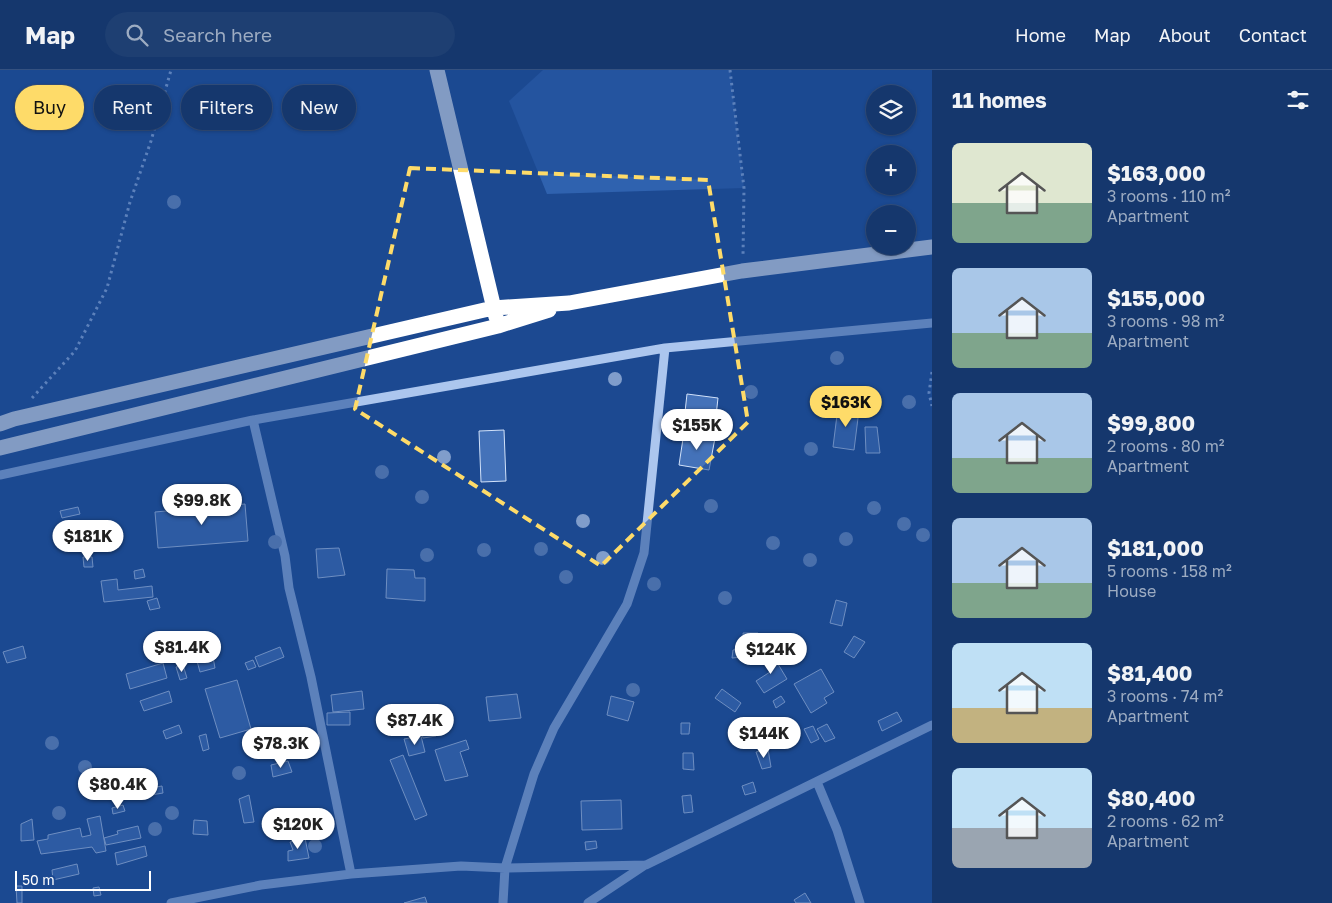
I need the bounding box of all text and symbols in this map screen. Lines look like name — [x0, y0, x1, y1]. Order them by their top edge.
search box — [105, 12, 455, 57]
text: Map — [25, 20, 75, 49]
icon: search — [123, 21, 151, 49]
text: Search here — [163, 23, 272, 46]
text: Home — [1015, 24, 1066, 46]
text: Map — [1094, 24, 1131, 46]
text: About — [1159, 24, 1211, 46]
text: Contact — [1239, 24, 1307, 46]
chip: Buy — [15, 85, 84, 130]
chip: Rent — [94, 85, 171, 130]
chip: Filters — [181, 85, 272, 130]
chip: New — [282, 85, 356, 130]
map controls — [866, 85, 916, 255]
button: layers — [866, 85, 916, 135]
icon: filters — [1284, 86, 1312, 114]
text: 11 homes — [952, 87, 1047, 113]
button: + — [866, 145, 916, 195]
text: $163,000 — [1107, 160, 1206, 186]
icon: home — [992, 163, 1052, 223]
text: 3 rooms · 110 m² — [1107, 186, 1230, 206]
button: − — [866, 205, 916, 255]
text: Apartment — [1107, 206, 1189, 226]
text: $155,000 — [1107, 285, 1205, 311]
icon: home — [992, 288, 1052, 348]
text: 3 rooms · 98 m² — [1107, 311, 1224, 331]
text: Apartment — [1107, 331, 1189, 351]
pin: $163K — [811, 386, 881, 428]
text: $163K — [821, 392, 871, 412]
pin: $155K — [662, 408, 732, 451]
text: $99,800 — [1107, 410, 1195, 436]
icon: home — [992, 413, 1052, 473]
text: $155K — [672, 415, 722, 435]
text: 2 rooms · 80 m² — [1107, 436, 1225, 456]
text: Apartment — [1107, 456, 1189, 476]
pin: $99.8K — [161, 484, 243, 526]
text: $99.8K — [173, 490, 231, 510]
pin: $181K — [53, 520, 123, 562]
text: $181K — [63, 526, 113, 546]
text: $181,000 — [1107, 535, 1204, 561]
icon: home — [992, 538, 1052, 598]
text: 5 rooms · 158 m² — [1107, 561, 1232, 581]
text: House — [1107, 581, 1156, 601]
pin: $81.4K — [141, 630, 223, 673]
pin: $124K — [736, 632, 806, 675]
text: $81.4K — [154, 637, 210, 657]
text: $124K — [746, 639, 796, 659]
text: $81,400 — [1107, 660, 1192, 686]
icon: home — [992, 663, 1052, 723]
text: 3 rooms · 74 m² — [1107, 686, 1223, 706]
pin: $87.4K — [374, 704, 456, 746]
text: Apartment — [1107, 706, 1189, 726]
text: $87.4K — [387, 710, 443, 730]
pin: $144K — [729, 716, 799, 759]
text: $144K — [739, 723, 789, 743]
pin: $78.3K — [240, 726, 322, 769]
text: $78.3K — [253, 733, 309, 753]
pin: $80.4K — [77, 768, 159, 810]
text: $80.4K — [89, 774, 147, 794]
text: $80,400 — [1107, 785, 1195, 811]
icon: home — [992, 788, 1052, 848]
pin: $120K — [263, 808, 333, 850]
text: 2 rooms · 62 m² — [1107, 811, 1224, 831]
text: $120K — [273, 814, 323, 834]
text: Apartment — [1107, 831, 1189, 851]
scale bar — [15, 868, 151, 891]
text: 50 m — [22, 871, 55, 888]

